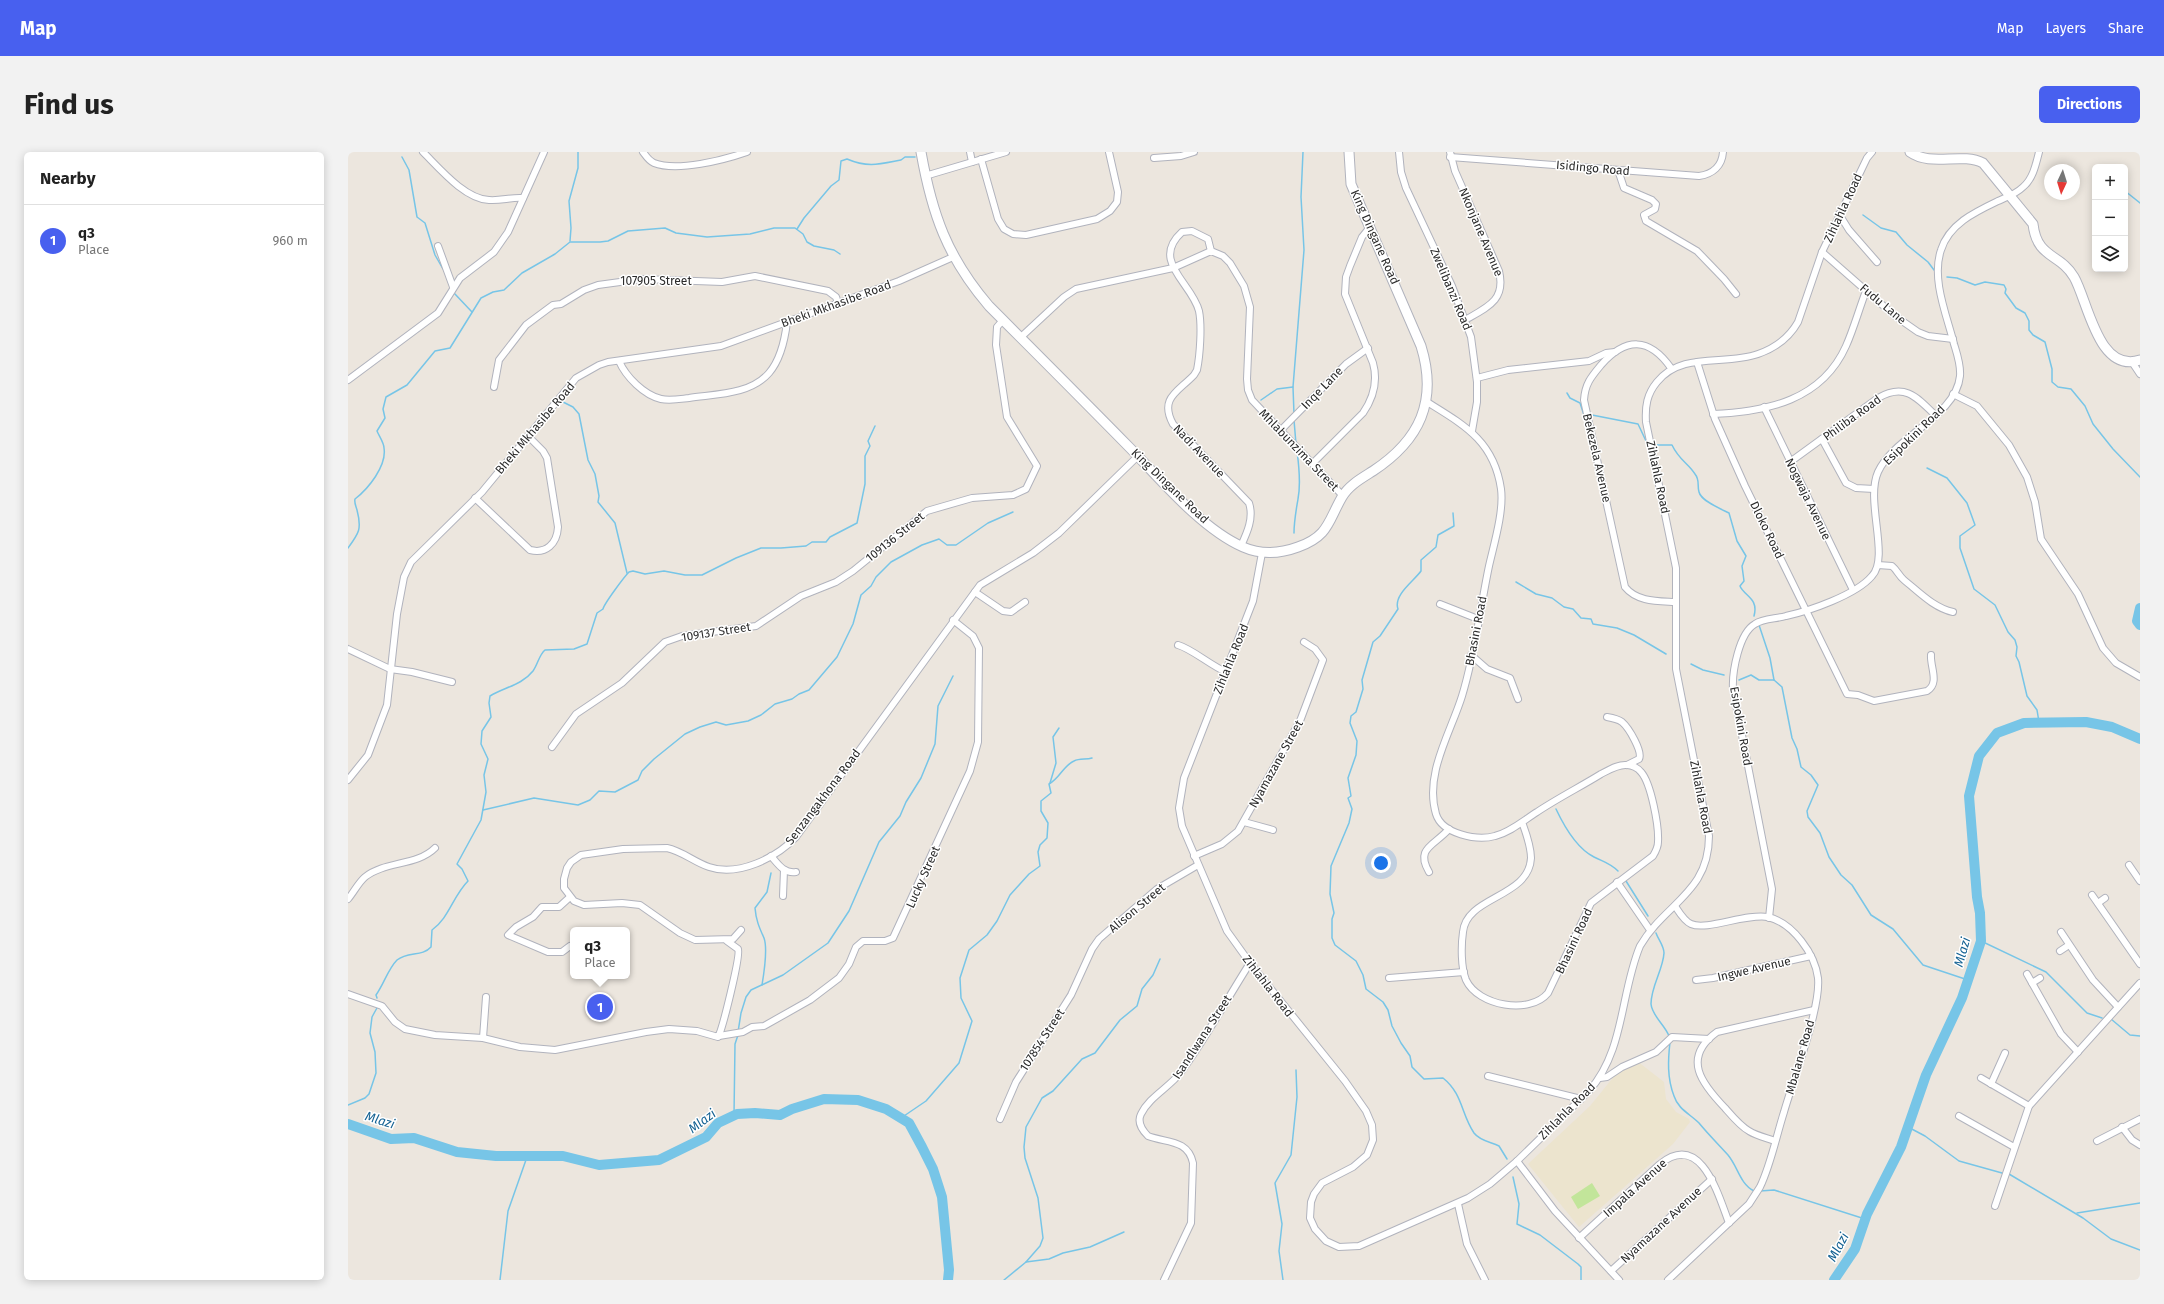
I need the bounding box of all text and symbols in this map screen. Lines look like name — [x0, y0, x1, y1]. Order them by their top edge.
text: Map — [20, 17, 57, 40]
text: Map — [1997, 20, 2023, 37]
text: Layers — [2045, 20, 2086, 37]
text: Share — [2108, 20, 2144, 37]
button: Directions — [2039, 86, 2140, 123]
text: Find us — [24, 88, 114, 121]
street label: Isidingo Road — [1556, 158, 1630, 178]
north arrow — [2044, 164, 2080, 200]
map controls — [2092, 164, 2128, 272]
button: + — [2092, 164, 2128, 200]
text: Nearby — [40, 168, 95, 189]
street label: Zihlahla Road — [1821, 171, 1865, 245]
street label: Nkonjane Avenue — [1456, 186, 1506, 278]
street label: King Dingane Road — [1348, 188, 1402, 286]
button: − — [2092, 200, 2128, 236]
text: q3 — [78, 224, 95, 242]
text: 1 — [50, 233, 56, 248]
text: 960 m — [272, 233, 308, 248]
button: layers — [2092, 236, 2128, 272]
text: Place — [78, 242, 109, 257]
street label: Zwelibanzi Road — [1427, 246, 1475, 332]
street label: 107905 Street — [620, 274, 692, 288]
street label: Bheki Mkhasibe Road — [779, 278, 893, 330]
street label: Fudu Lane — [1857, 281, 1909, 327]
street label: Inqe Lane — [1298, 364, 1346, 412]
street label: Bheki Mkhasibe Road — [492, 379, 578, 477]
street label: Philiba Road — [1820, 392, 1884, 444]
street label: Esipokini Road — [1880, 402, 1948, 468]
street label: Mhlabunzima Street — [1256, 406, 1342, 494]
street label: Bekezela Avenue — [1580, 412, 1614, 504]
street label: Nadi Avenue — [1170, 422, 1228, 480]
street label: Zihlahla Road — [1643, 439, 1673, 515]
street label: King Dingane Road — [1128, 446, 1212, 526]
street label: Nogwaja Avenue — [1782, 456, 1834, 542]
street label: Dloko Road — [1747, 499, 1787, 561]
street label: 109136 Street — [863, 509, 928, 565]
street label: Bhasini Road — [1462, 595, 1490, 667]
street label: 109137 Street — [680, 620, 752, 644]
street label: Zihlahla Road — [1211, 622, 1251, 696]
street label: Esipokini Road — [1727, 685, 1755, 767]
street label: Nyamazane Street — [1246, 717, 1306, 810]
street label: Senzangakhona Road — [783, 747, 863, 847]
street label: Zihlahla Road — [1687, 759, 1715, 835]
street label: Lucky Street — [903, 843, 943, 910]
your location — [1371, 853, 1391, 873]
street label: Alison Street — [1106, 880, 1168, 936]
street label: Bhasini Road — [1553, 906, 1595, 976]
popup — [570, 927, 630, 979]
water label: Mlazi — [1951, 935, 1973, 969]
text: q3 — [584, 937, 601, 955]
street label: Zihlahla Road — [1240, 952, 1296, 1020]
street label: Ingwe Avenue — [1716, 954, 1792, 984]
text: Place — [584, 955, 616, 970]
pin: 1 — [587, 992, 613, 1022]
street label: Isandlwana Street — [1170, 992, 1235, 1082]
street label: 107854 Street — [1017, 1006, 1068, 1074]
street label: Mbalane Road — [1783, 1018, 1817, 1096]
street label: Zihlahla Road — [1536, 1080, 1598, 1142]
water label: Mlazi — [685, 1106, 719, 1136]
water label: Mlazi — [363, 1108, 397, 1132]
street label: Impala Avenue — [1601, 1156, 1669, 1220]
street label: Nyamazane Avenue — [1618, 1184, 1704, 1266]
water label: Mlazi — [1824, 1230, 1852, 1264]

